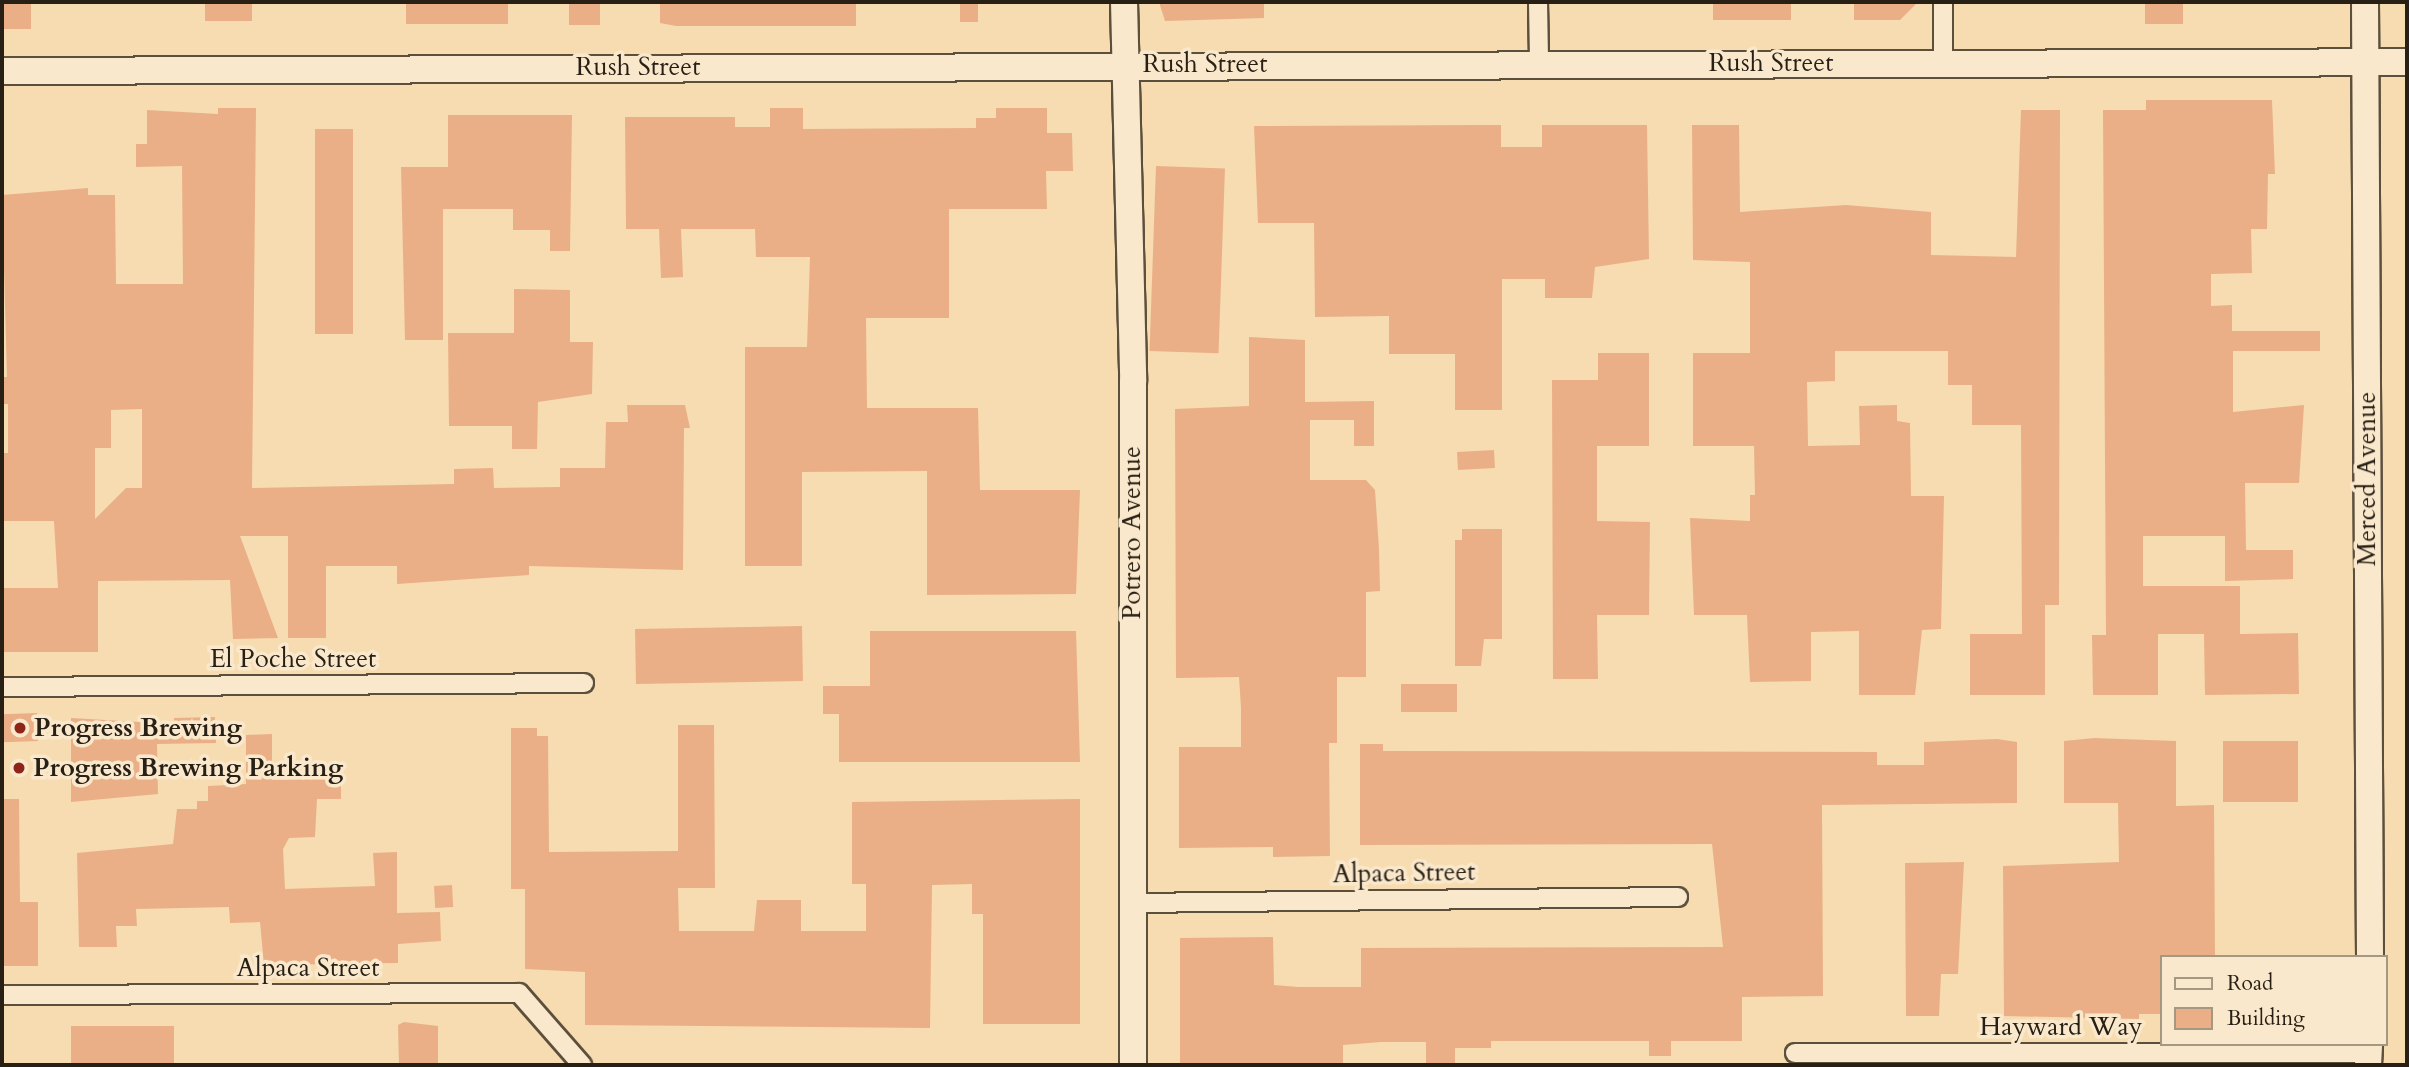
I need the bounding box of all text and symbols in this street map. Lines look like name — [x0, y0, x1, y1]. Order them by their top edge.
street label: Rush Street — [1709, 47, 1833, 79]
street label: Rush Street — [1143, 48, 1267, 80]
street label: Rush Street — [576, 51, 700, 83]
street label: Merced Avenue — [2351, 392, 2383, 566]
street label: Potrero Avenue — [1116, 446, 1148, 620]
street label: El Poche Street — [210, 643, 376, 675]
place label: Progress Brewing — [34, 712, 242, 744]
marker: Progress Brewing — [12, 720, 28, 736]
place label: Progress Brewing Parking — [33, 752, 343, 784]
marker: Progress Brewing Parking — [11, 760, 27, 776]
street label: Alpaca Street — [1332, 856, 1476, 890]
street label: Alpaca Street — [237, 952, 379, 984]
legend — [2160, 955, 2388, 1046]
text: Road — [2227, 969, 2273, 998]
text: Building — [2227, 1004, 2305, 1033]
street label: Hayward Way — [1980, 1011, 2142, 1043]

